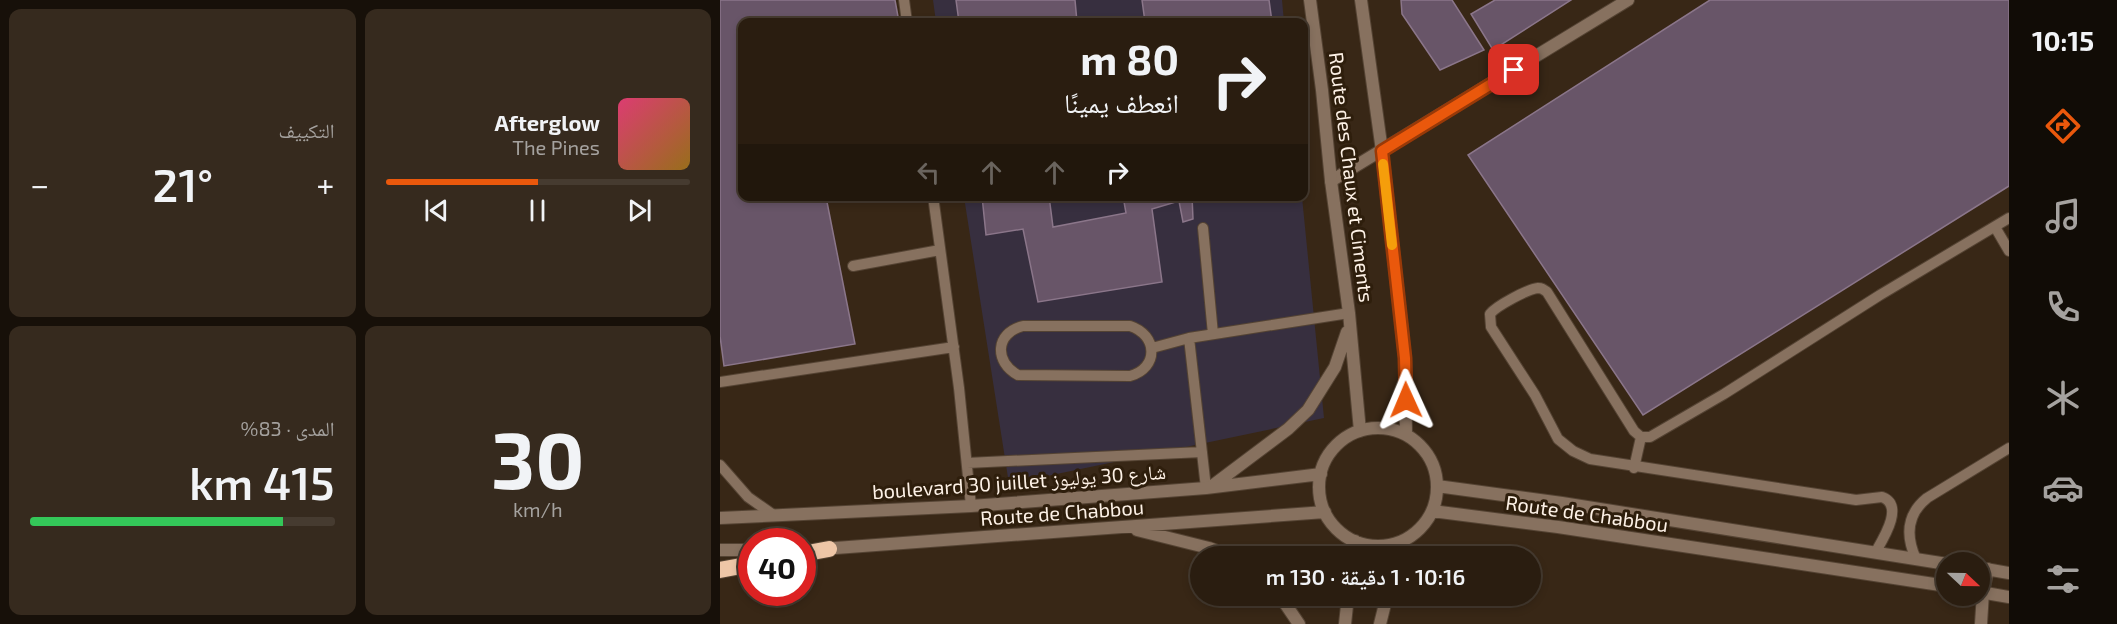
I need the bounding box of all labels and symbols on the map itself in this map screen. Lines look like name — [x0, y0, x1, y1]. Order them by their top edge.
pin — [1488, 44, 1539, 95]
street label: Route des Chaux et Ciments — [1325, 51, 1379, 303]
position arrow — [1374, 368, 1438, 432]
street label: boulevard 30 juillet شارع 30 يوليوز — [871, 459, 1167, 505]
street label: Route de Chabbou — [1504, 490, 1670, 536]
street label: Route de Chabbou — [979, 494, 1145, 530]
speed limit sign: 40 — [738, 528, 816, 606]
north arrow — [1936, 552, 1990, 606]

